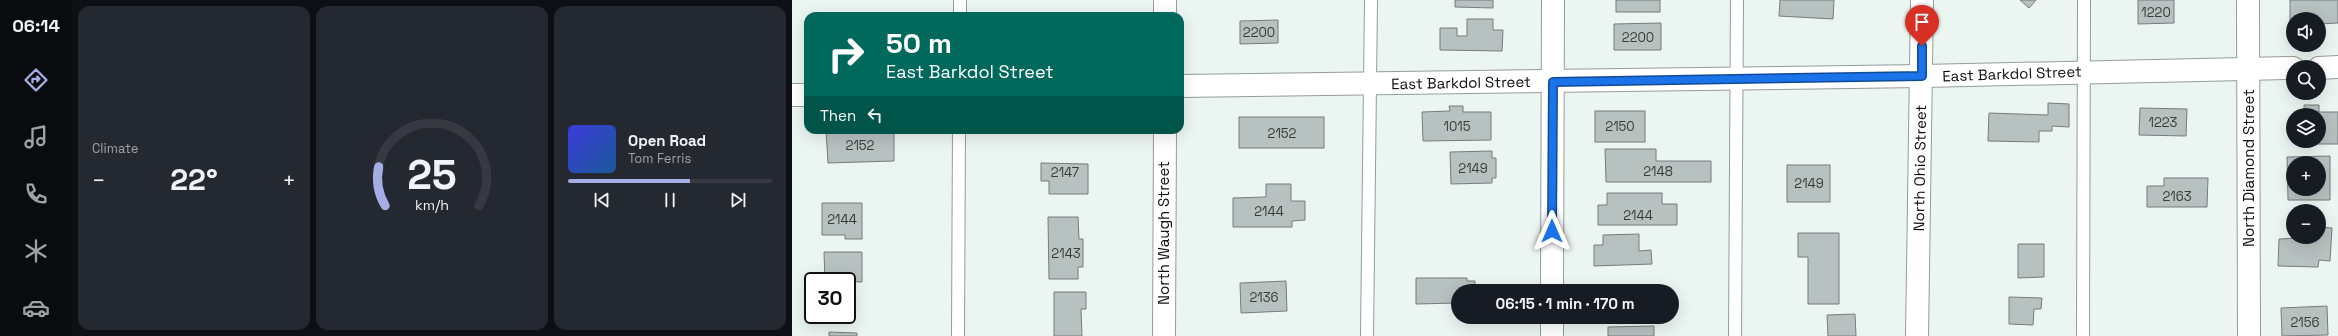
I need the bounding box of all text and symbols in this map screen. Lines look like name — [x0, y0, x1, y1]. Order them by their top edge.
house number: 1220 — [2141, 4, 2171, 21]
pin — [1905, 5, 1939, 46]
icon: arrive — [1911, 11, 1933, 33]
map controls — [2286, 12, 2326, 244]
button: sound — [2286, 12, 2326, 52]
text: 06:14 — [12, 14, 60, 37]
house number: 2200 — [1243, 24, 1275, 41]
text: 50 m — [886, 25, 952, 61]
icon: right — [820, 28, 872, 80]
house number: 2200 — [1622, 29, 1654, 46]
text: East Barkdol Street — [886, 60, 1054, 83]
button: search — [2286, 60, 2326, 100]
street label: East Barkdol Street — [1942, 62, 2082, 85]
icon: directions — [22, 66, 50, 94]
street label: East Barkdol Street — [1391, 72, 1531, 93]
street label: North Diamond Street — [2239, 89, 2258, 247]
icon: left — [864, 104, 886, 126]
street label: North Ohio Street — [1909, 104, 1930, 231]
text: Then — [820, 106, 856, 125]
button: layers — [2286, 108, 2326, 148]
house number: 1223 — [2149, 114, 2178, 131]
house number: 1015 — [1444, 118, 1471, 135]
house number: 2150 — [1605, 118, 1635, 135]
icon: music — [22, 123, 50, 151]
house number: 2152 — [1268, 125, 1297, 142]
text: Open Road — [628, 131, 706, 150]
house number: 2152 — [846, 137, 875, 154]
text: Climate — [92, 140, 138, 157]
text: 25 — [407, 148, 457, 201]
text: Tom Ferris — [628, 150, 691, 167]
button: + — [2286, 156, 2326, 196]
text: 22° — [170, 160, 218, 199]
house number: 2149 — [1458, 160, 1488, 177]
street label: North Waugh Street — [1154, 161, 1173, 305]
house number: 2148 — [1643, 163, 1673, 180]
house number: 2147 — [1051, 164, 1079, 181]
text: − — [92, 166, 106, 194]
text: + — [282, 166, 296, 194]
house number: 2149 — [1794, 175, 1824, 192]
icon: phone — [22, 180, 50, 208]
house number: 2163 — [2162, 188, 2192, 205]
icon: previous — [591, 189, 613, 211]
icon: pause — [659, 189, 681, 211]
icon: next — [727, 189, 749, 211]
text: km/h — [415, 196, 449, 214]
house number: 2144 — [1254, 203, 1284, 220]
button: − — [2286, 204, 2326, 244]
house number: 2144 — [1623, 207, 1653, 224]
position arrow — [1531, 210, 1573, 252]
house number: 2144 — [827, 211, 857, 228]
icon: climate — [22, 237, 50, 265]
house number: 2143 — [1051, 245, 1081, 262]
speed limit sign: 30 — [804, 272, 856, 324]
house number: 2136 — [1249, 289, 1279, 306]
icon: car — [22, 294, 50, 322]
text: 06:15 · 1 min · 170 m — [1495, 294, 1635, 313]
house number: 2156 — [2290, 314, 2320, 331]

